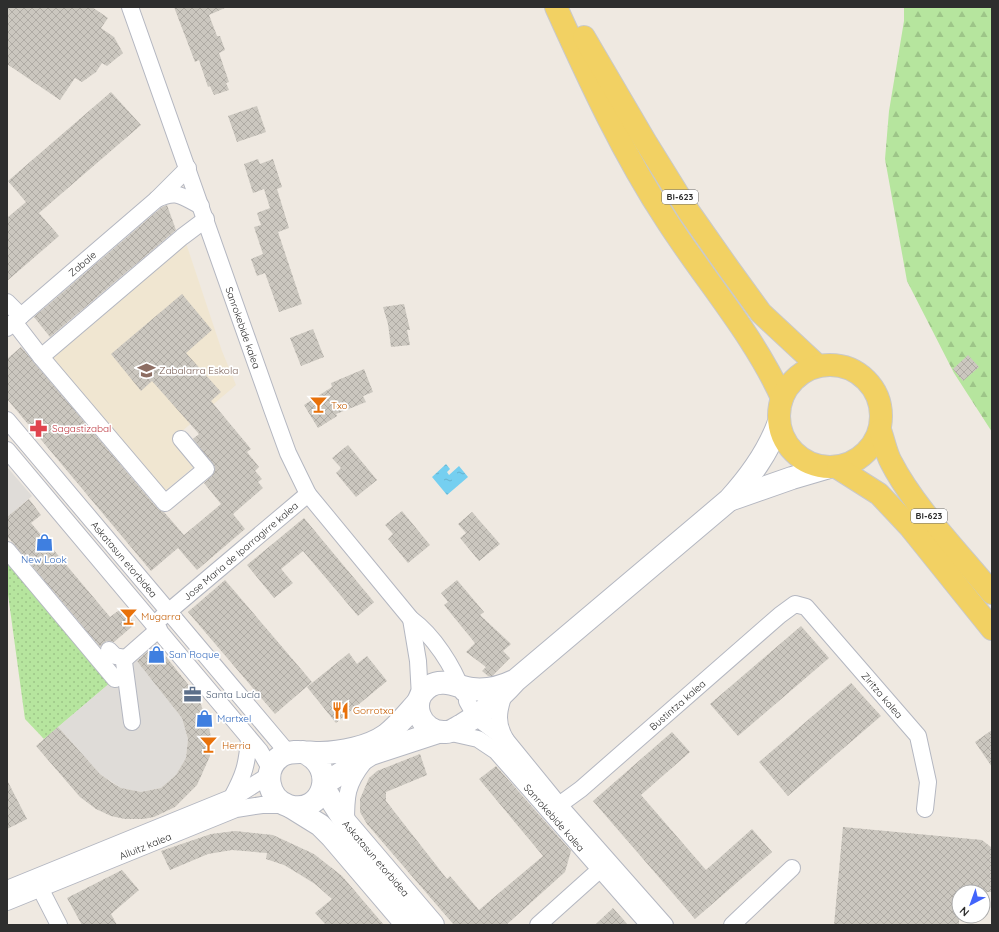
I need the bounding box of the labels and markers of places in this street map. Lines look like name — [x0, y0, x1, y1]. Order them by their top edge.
school or university icon: Zabalarra Eskola — [136, 360, 156, 380]
place label: Zabalarra Eskola — [159, 364, 238, 377]
bar icon: Txo — [308, 395, 328, 415]
place label: Txo — [331, 399, 348, 412]
pharmacy icon: Sagastizabal — [29, 418, 49, 438]
place label: Sagastizabal — [52, 422, 111, 435]
shop icon: New Look — [34, 532, 54, 552]
place label: New Look — [21, 553, 67, 566]
bar icon: Mugarra — [118, 606, 138, 626]
place label: Mugarra — [141, 610, 181, 623]
shop icon: San Roque — [146, 644, 166, 664]
place label: San Roque — [169, 648, 220, 661]
office icon: Santa Lucía — [183, 684, 203, 704]
place label: Santa Lucía — [206, 688, 260, 701]
restaurant icon: Gorrotxa — [330, 700, 350, 720]
place label: Gorrotxa — [353, 704, 394, 717]
shop icon: Martxel — [194, 708, 214, 728]
place label: Martxel — [217, 712, 251, 725]
bar icon: Herria — [199, 735, 219, 755]
place label: Herria — [222, 739, 251, 752]

